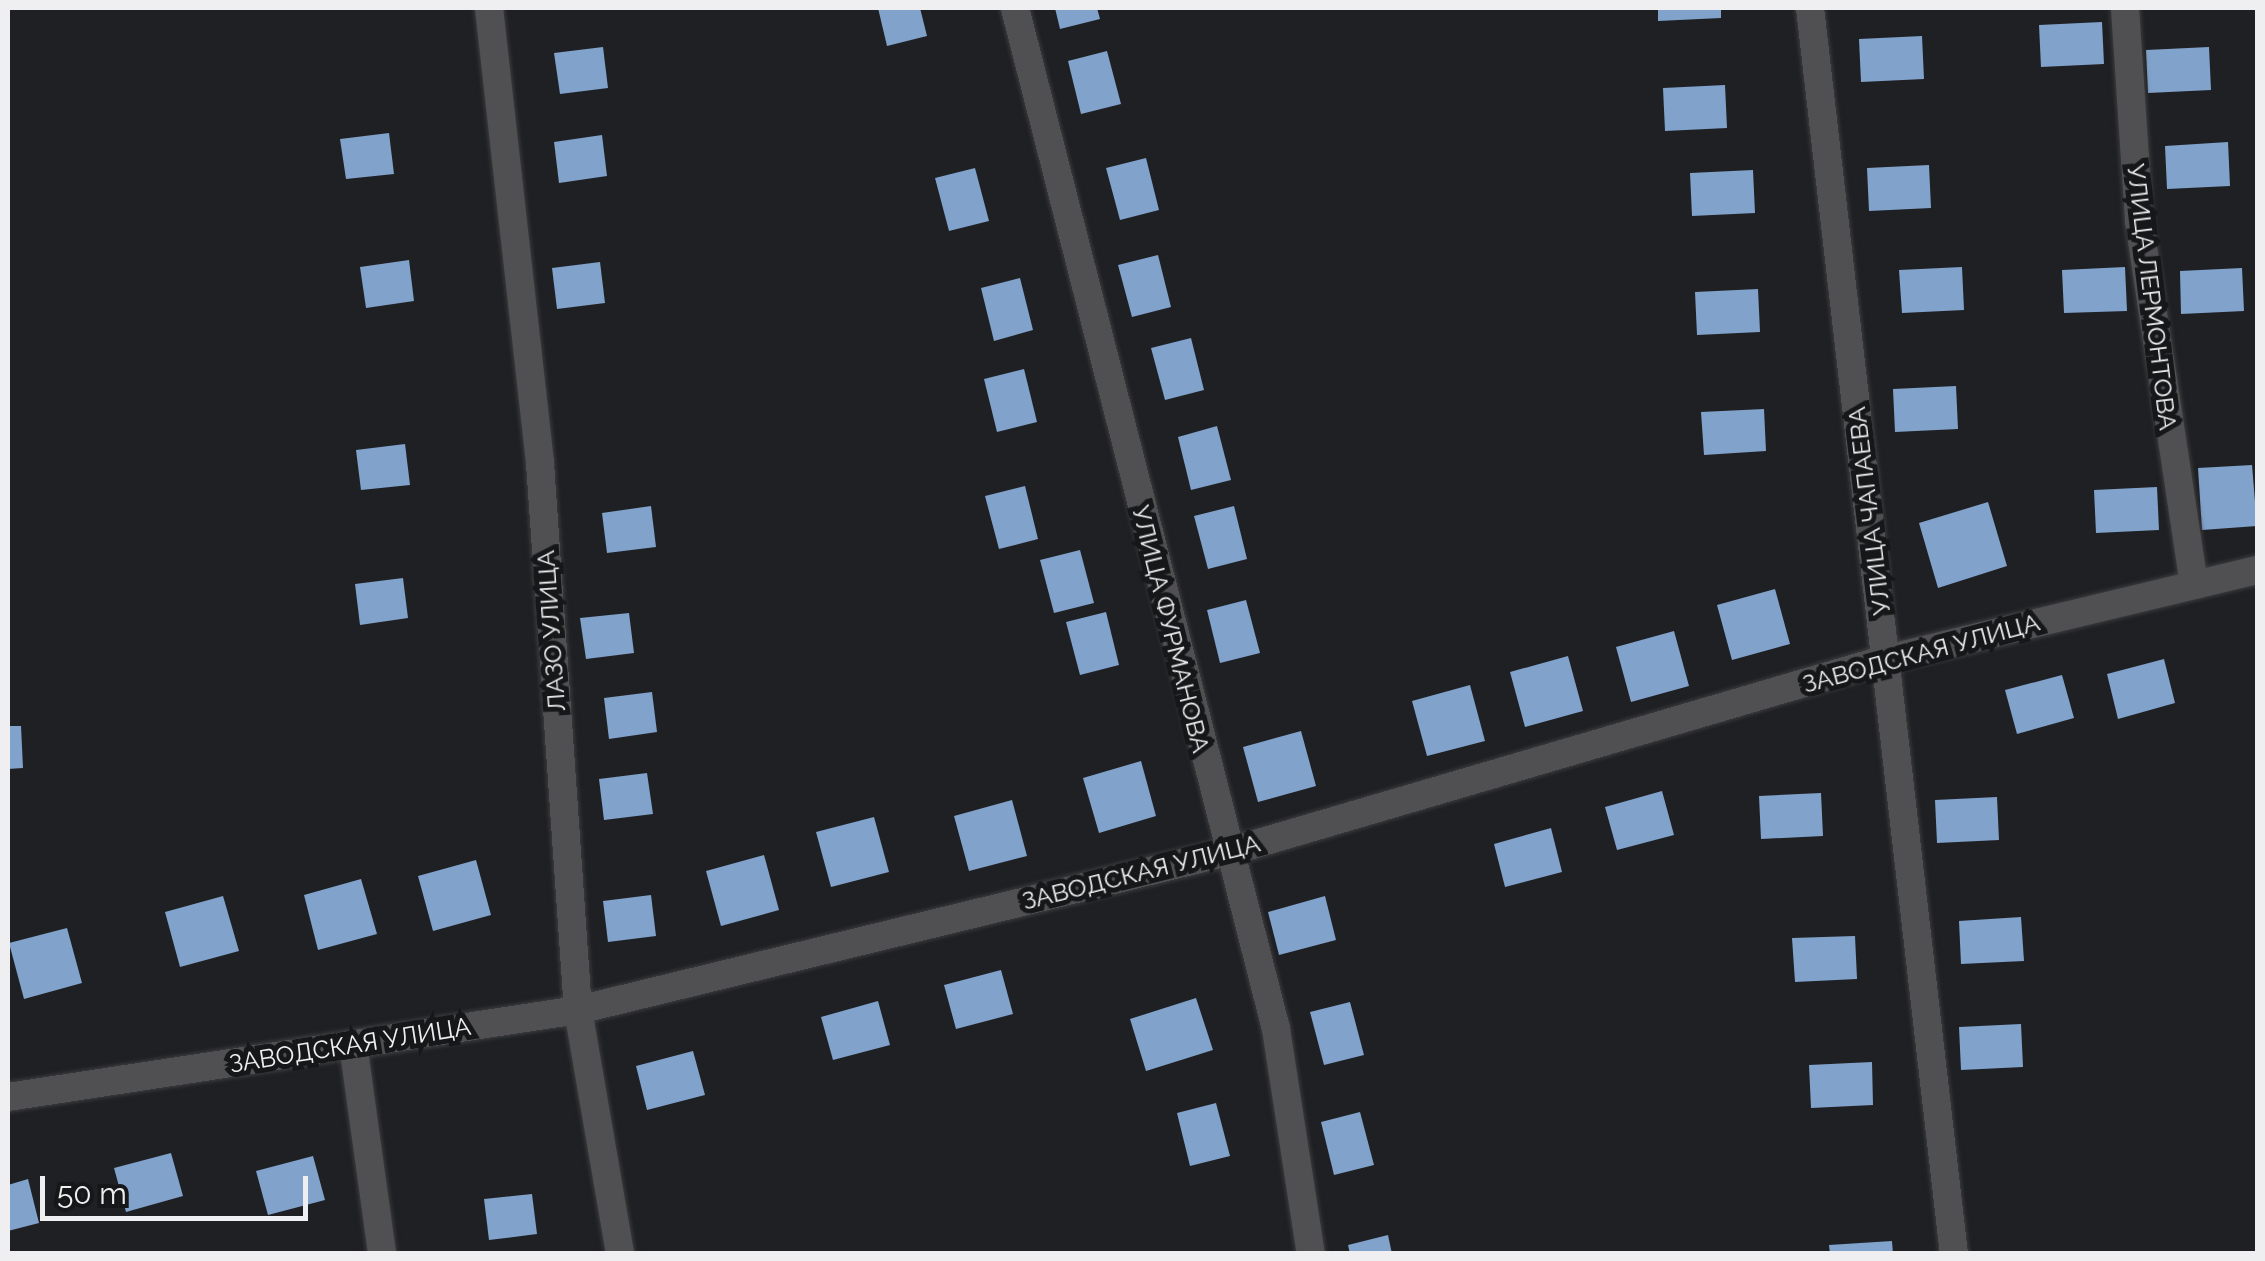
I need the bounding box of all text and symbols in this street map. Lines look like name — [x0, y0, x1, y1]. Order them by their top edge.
street label: УЛИЦА ЛЕРМОНТОВА — [2121, 162, 2183, 432]
street label: УЛИЦА ЧАПАЕВА — [1841, 405, 1897, 617]
street label: УЛИЦА ФУРМАНОВА — [1126, 502, 1216, 756]
street label: ЛАЗО УЛИЦА — [530, 549, 572, 713]
street label: ЗАВОДСКАЯ УЛИЦА — [1799, 607, 2043, 699]
street label: ЗАВОДСКАЯ УЛИЦА — [1019, 828, 1263, 916]
street label: ЗАВОДСКАЯ УЛИЦА — [227, 1011, 473, 1079]
scale bar — [45, 1156, 312, 1218]
text: 50 m — [57, 1176, 127, 1211]

